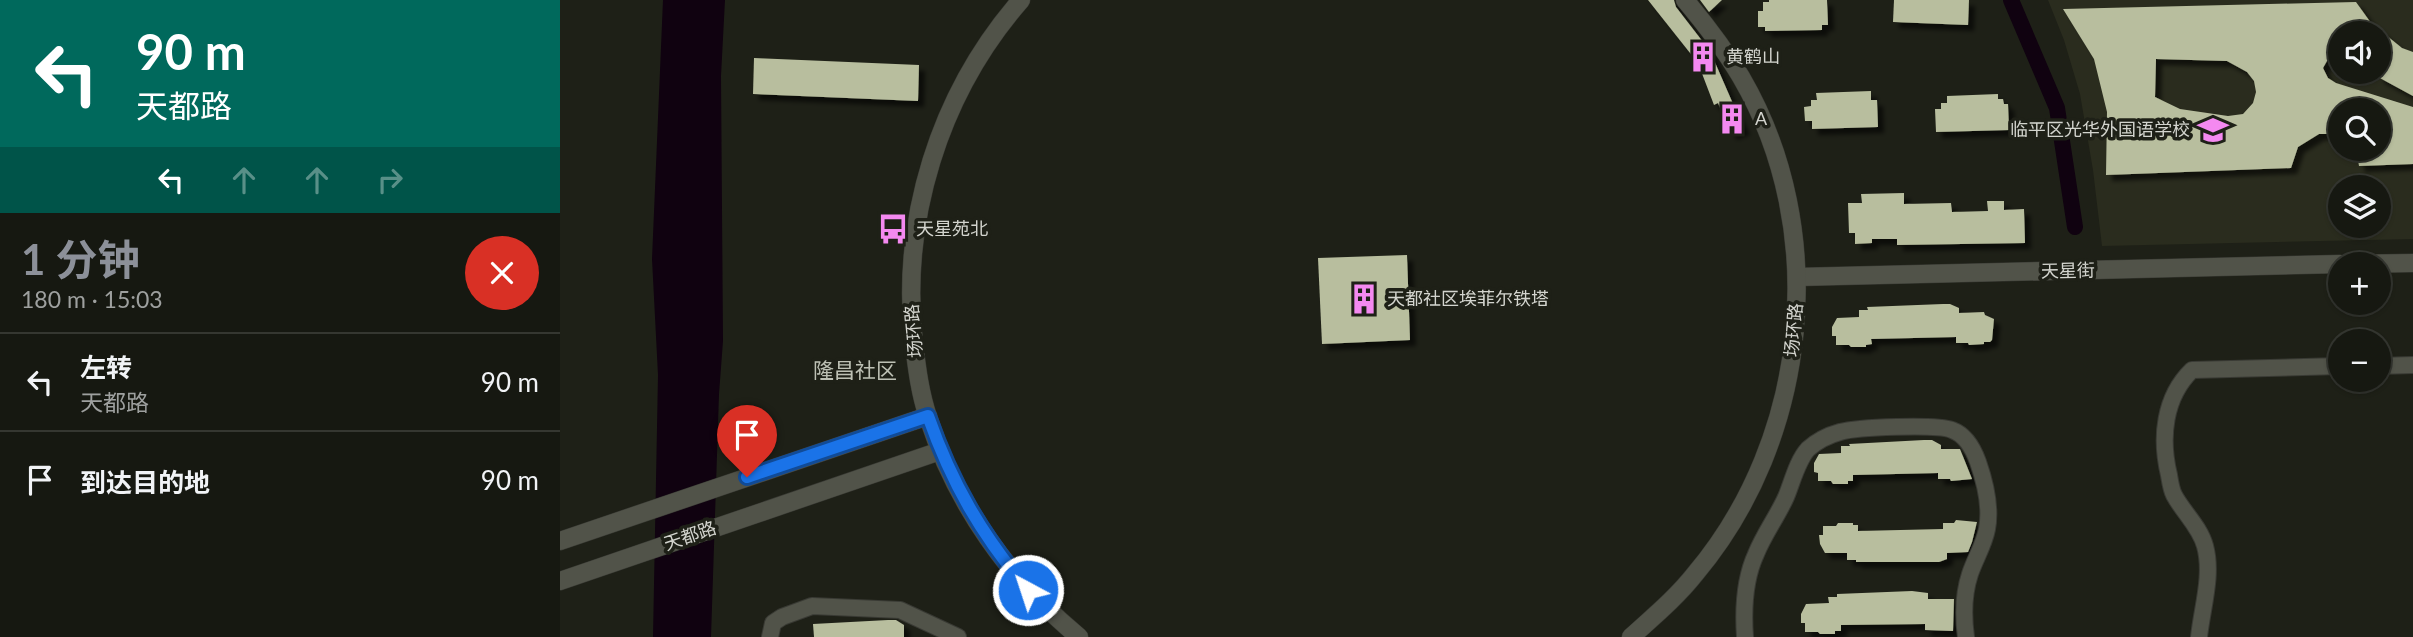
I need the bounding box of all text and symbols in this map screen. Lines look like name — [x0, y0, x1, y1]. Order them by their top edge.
map controls — [2328, 21, 2391, 392]
button: sound — [2328, 21, 2391, 84]
text: 90 m — [136, 22, 246, 80]
icon: left — [21, 28, 112, 119]
building icon: 黄鹤山 — [1686, 40, 1720, 74]
place label: 黄鹤山 — [1726, 45, 1780, 67]
text: 天都路 — [136, 86, 232, 125]
button: search — [2328, 98, 2391, 161]
building icon: A — [1715, 102, 1749, 136]
place label: A — [1755, 107, 1768, 129]
school or university icon: 临平区光华外国语学校 — [2196, 113, 2230, 147]
place label: 临平区光华外国语学校 — [2010, 118, 2190, 140]
icon: left — [152, 161, 190, 199]
icon: ahead — [225, 161, 263, 199]
icon: ahead — [298, 161, 336, 199]
icon: right — [371, 161, 409, 199]
button: layers — [2328, 175, 2391, 238]
bus stop icon: 天星苑北 — [876, 212, 910, 246]
place label: 天星苑北 — [916, 217, 988, 239]
text: 1 分钟 — [21, 234, 140, 284]
button: close — [465, 236, 539, 310]
button: + — [2328, 252, 2391, 315]
street label: 天星街 — [2041, 259, 2095, 281]
building icon: 天都社区埃菲尔铁塔 — [1347, 282, 1381, 316]
text: 180 m · 15:03 — [21, 285, 163, 313]
place label: 天都社区埃菲尔铁塔 — [1387, 287, 1549, 309]
street label: 场环路 — [1780, 302, 1806, 358]
street label: 场环路 — [900, 303, 926, 359]
button: − — [2328, 329, 2391, 392]
text: 左转 — [80, 351, 132, 383]
district label: 隆昌社区 — [813, 357, 897, 382]
icon: left — [21, 363, 59, 401]
text: 90 m — [481, 366, 539, 398]
text: 天都路 — [80, 388, 149, 416]
pin — [717, 405, 777, 477]
icon: arrive — [728, 416, 766, 454]
icon: arrive — [21, 461, 59, 499]
text: 90 m — [481, 464, 539, 496]
text: 到达目的地 — [80, 466, 210, 498]
street label: 天都路 — [661, 516, 719, 554]
position arrow — [991, 553, 1065, 627]

